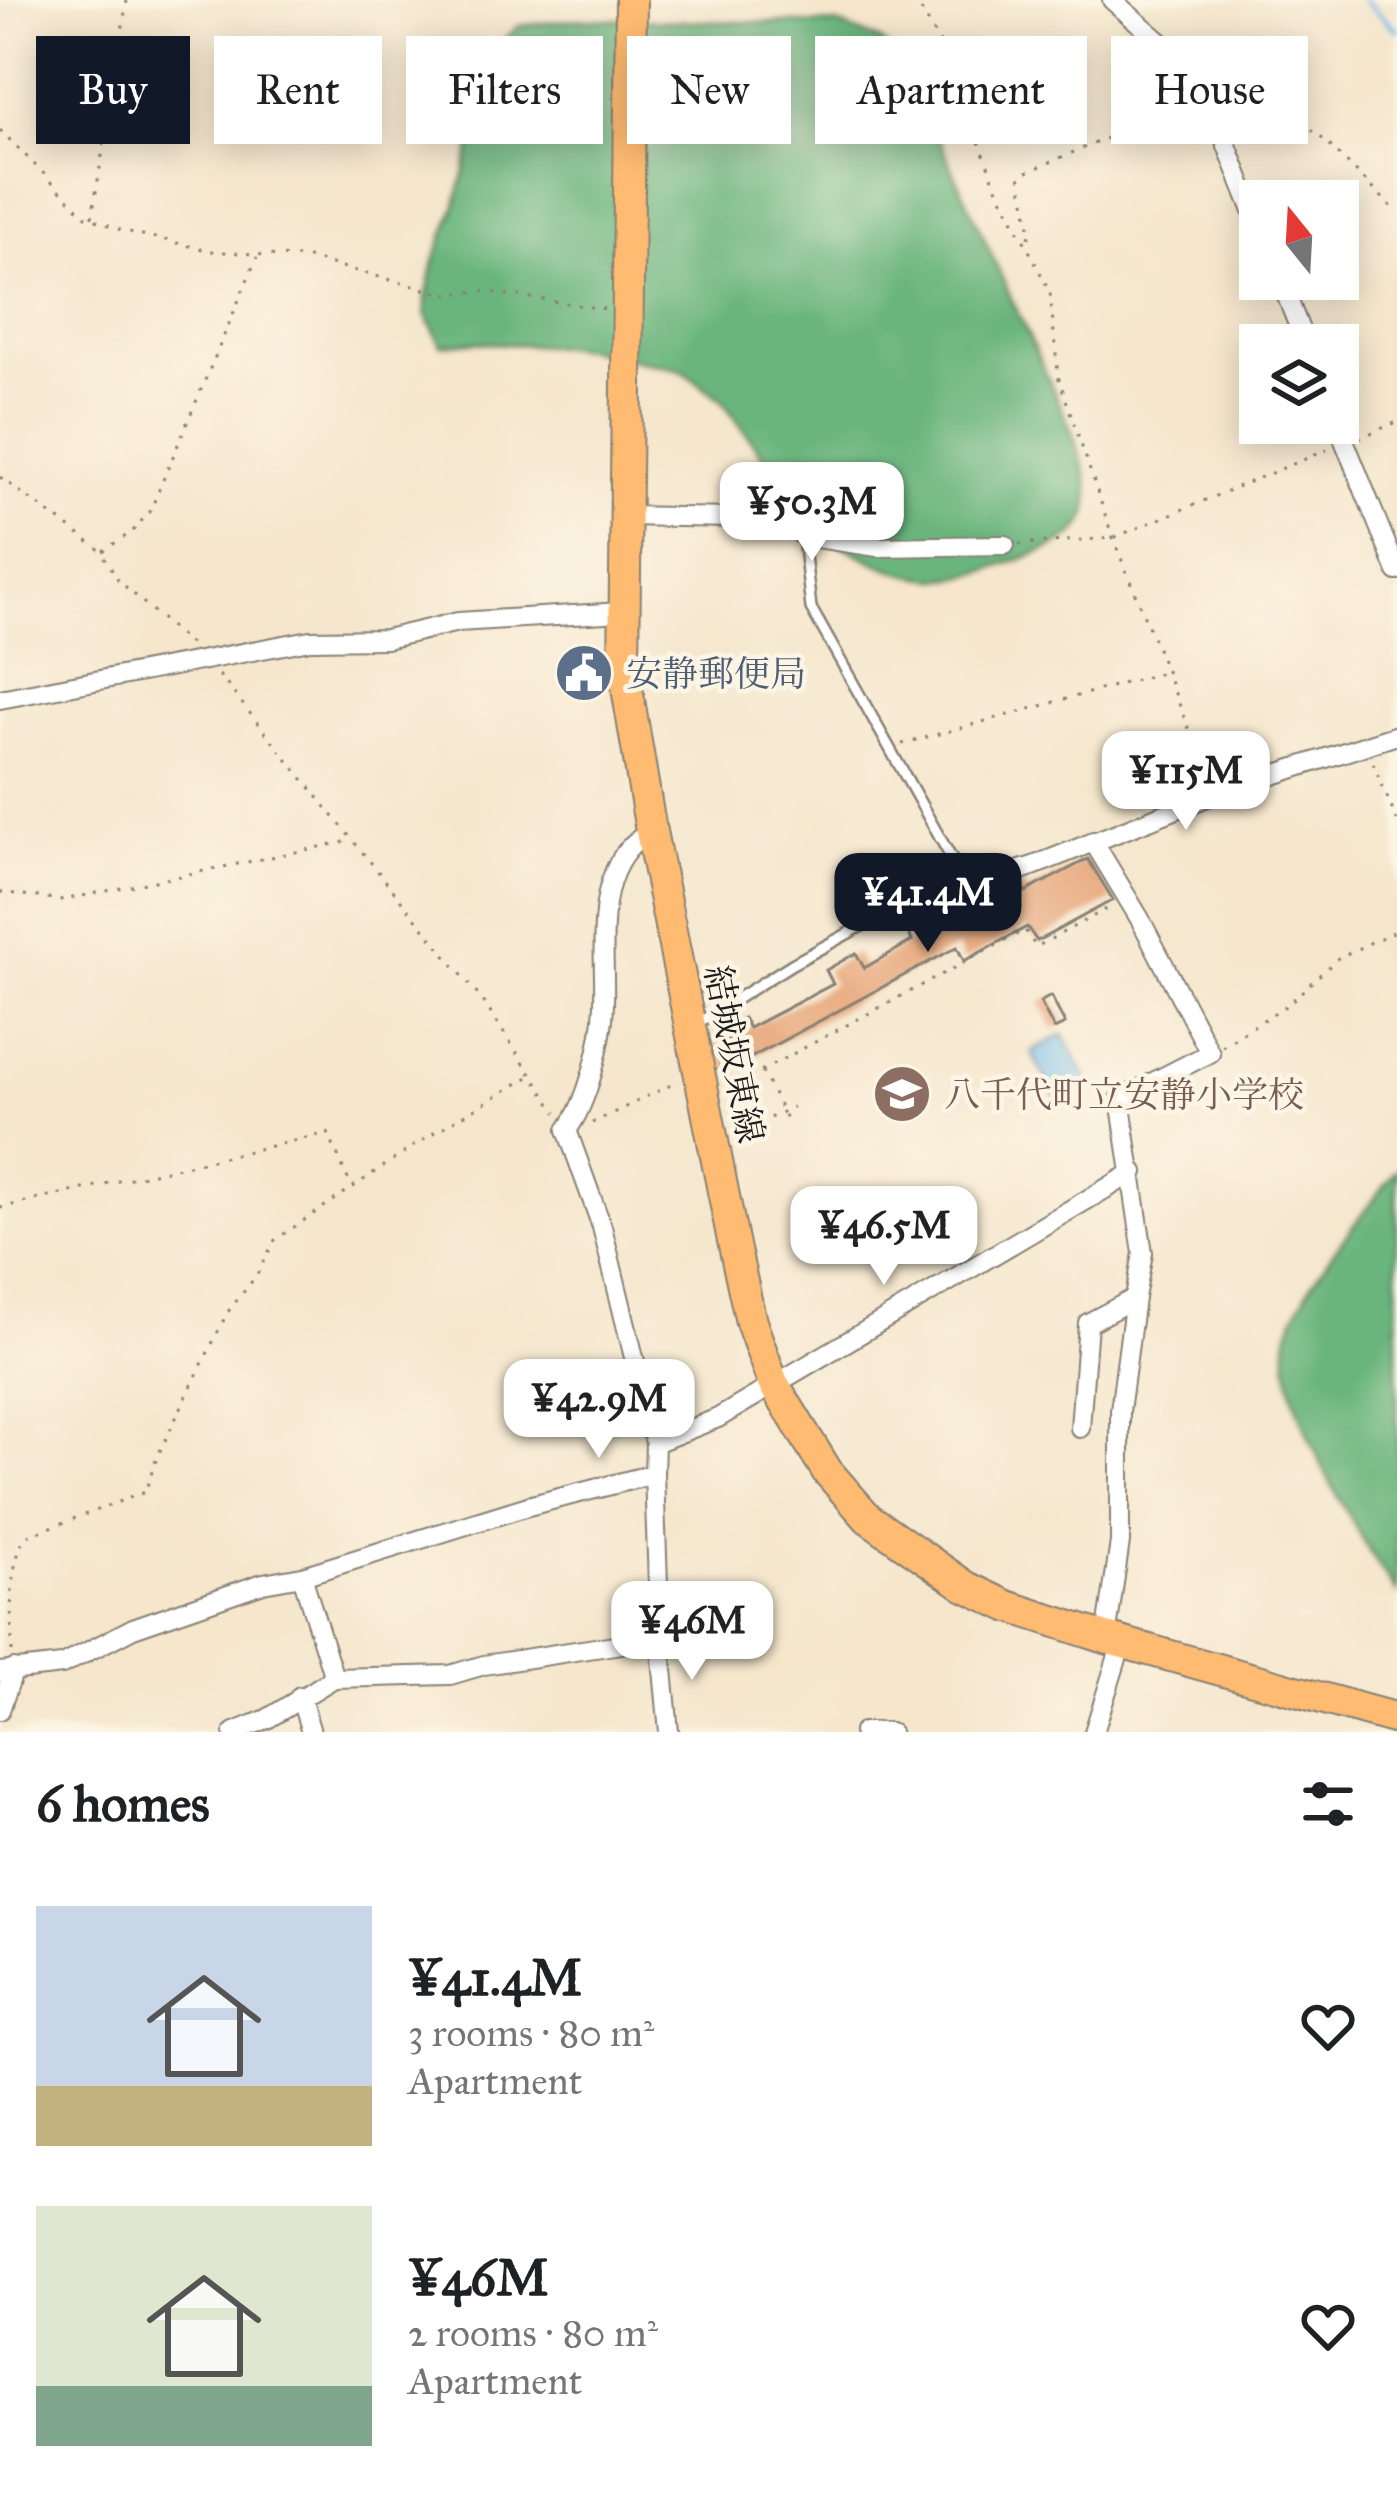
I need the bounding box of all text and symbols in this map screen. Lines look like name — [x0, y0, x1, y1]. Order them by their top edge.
chip: Buy — [36, 36, 190, 144]
chip: Rent — [214, 36, 382, 144]
chip: Filters — [406, 36, 603, 144]
chip: New — [627, 36, 791, 144]
chip: Apartment — [815, 36, 1087, 144]
chip: House — [1111, 36, 1308, 144]
north arrow — [1239, 180, 1359, 300]
map controls — [1239, 180, 1359, 444]
button: layers — [1239, 324, 1359, 444]
pin: ¥50.3M — [714, 462, 910, 564]
text: ¥50.3M — [747, 477, 877, 525]
public building icon: 安静郵便局 — [553, 642, 615, 704]
place label: 安静郵便局 — [626, 652, 806, 696]
pin: ¥115M — [1102, 731, 1270, 833]
text: ¥115M — [1129, 746, 1243, 794]
pin: ¥41.4M — [830, 853, 1026, 955]
text: ¥41.4M — [861, 868, 995, 916]
street label: 結城坂東線 — [695, 962, 773, 1147]
school or university icon: 八千代町立安静小学校 — [871, 1063, 933, 1125]
place label: 八千代町立安静小学校 — [944, 1073, 1304, 1117]
pin: ¥46.5M — [786, 1186, 982, 1288]
text: ¥46.5M — [817, 1201, 951, 1249]
pin: ¥42.9M — [501, 1359, 697, 1461]
text: ¥42.9M — [531, 1374, 667, 1422]
pin: ¥46M — [621, 1581, 763, 1683]
text: ¥46M — [638, 1596, 746, 1644]
icon: filters — [1295, 1771, 1361, 1837]
text: 6 homes — [36, 1773, 210, 1835]
text: ¥41.4M — [408, 1947, 582, 2009]
icon: home — [132, 1954, 276, 2098]
icon: heart — [1295, 1993, 1361, 2059]
text: 3 rooms · 80 m² — [408, 2009, 654, 2057]
text: Apartment — [408, 2057, 582, 2105]
text: ¥46M — [408, 2247, 549, 2309]
icon: home — [132, 2254, 276, 2398]
icon: heart — [1295, 2293, 1361, 2359]
text: 2 rooms · 80 m² — [408, 2309, 658, 2357]
text: Apartment — [408, 2357, 582, 2405]

